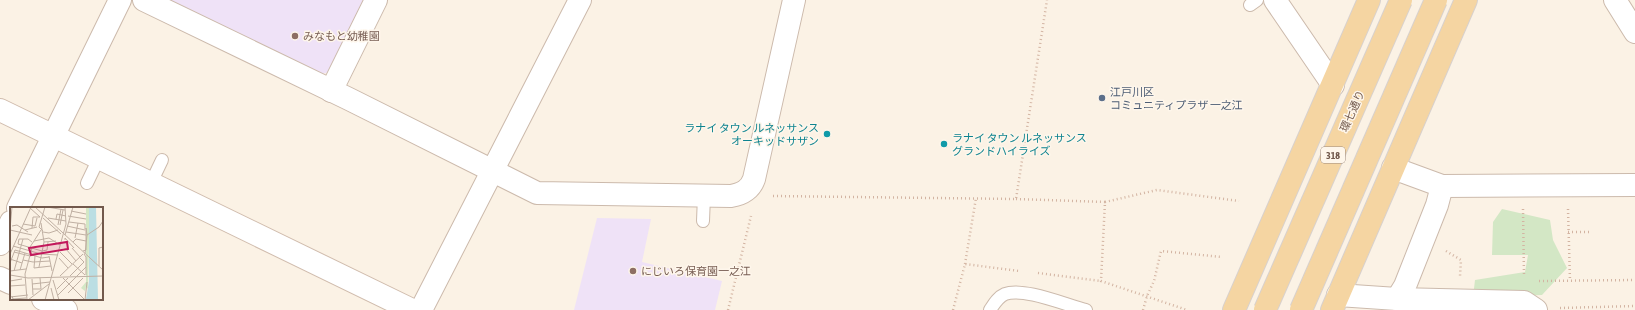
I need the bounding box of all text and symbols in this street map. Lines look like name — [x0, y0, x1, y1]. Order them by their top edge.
place label: みなもと幼稚園 — [303, 30, 380, 42]
marker: みなもと幼稚園 — [290, 31, 300, 41]
place label: 江戸川区 コミュニティプラザ 一之江 — [1110, 86, 1243, 111]
street label: 環七通り — [1338, 88, 1366, 134]
marker: 江戸川区 コミュニティプラザ 一之江 — [1097, 93, 1107, 103]
place label: ラナイ タウン ルネッサンス オーキッドサザン — [684, 122, 819, 147]
marker: ラナイ タウン ルネッサンス オーキッドサザン — [822, 129, 832, 139]
place label: ラナイ タウン ルネッサンス グランドハイライズ — [952, 132, 1087, 157]
marker: ラナイ タウン ルネッサンス グランドハイライズ — [939, 139, 949, 149]
road number: 318 — [1321, 147, 1345, 163]
inset map — [10, 207, 103, 300]
place label: にじいろ保育園一之江 — [641, 265, 751, 277]
marker: にじいろ保育園一之江 — [628, 266, 638, 276]

